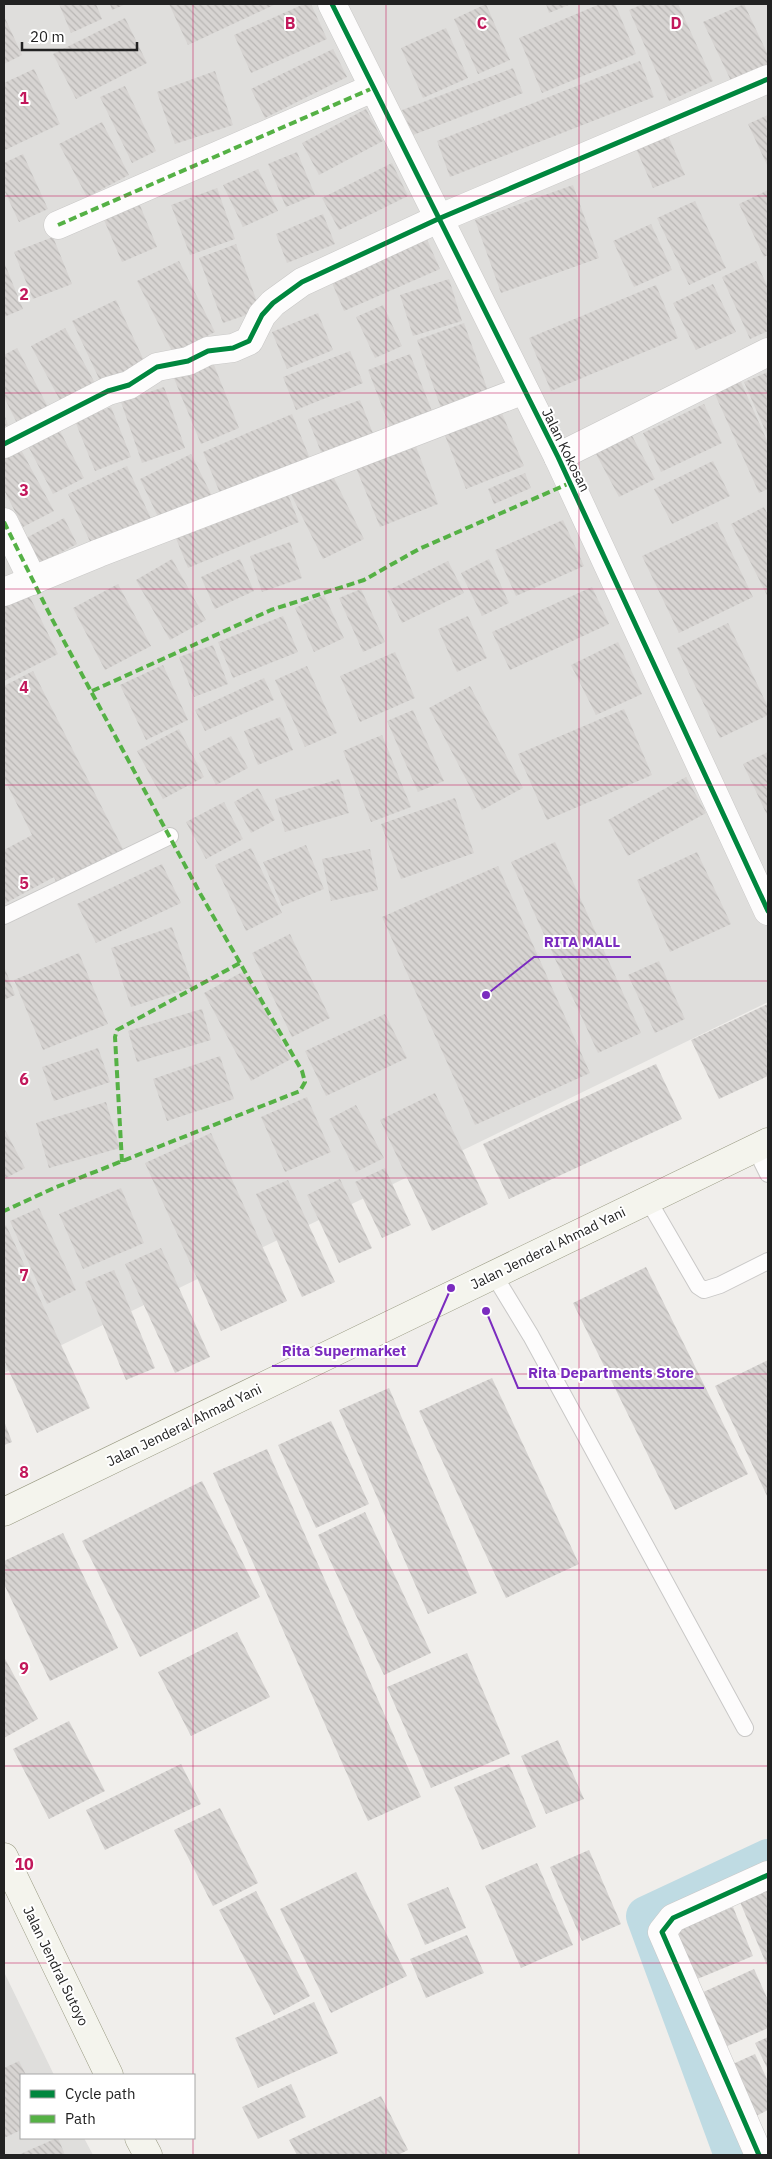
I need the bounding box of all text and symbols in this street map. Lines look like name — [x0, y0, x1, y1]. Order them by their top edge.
text: B — [285, 13, 296, 33]
text: C — [477, 13, 487, 33]
text: D — [670, 13, 682, 33]
scale bar — [22, 20, 138, 52]
text: 20 m — [30, 27, 65, 46]
text: 1 — [19, 88, 29, 108]
text: 2 — [19, 284, 29, 304]
street label: Jalan Kokosan — [538, 405, 594, 495]
text: 3 — [19, 480, 29, 500]
text: 4 — [19, 677, 29, 697]
text: 5 — [19, 873, 29, 893]
callout: RITA MALL — [534, 927, 631, 957]
text: RITA MALL — [544, 932, 620, 951]
text: 6 — [19, 1069, 29, 1089]
street label: Jalan Jenderal Ahmad Yani — [468, 1203, 628, 1293]
text: 7 — [19, 1265, 29, 1285]
callout: Rita Supermarket — [272, 1336, 417, 1366]
text: Rita Supermarket — [282, 1341, 407, 1360]
callout: Rita Departments Store — [518, 1358, 704, 1388]
text: Rita Departments Store — [528, 1363, 694, 1382]
street label: Jalan Jenderal Ahmad Yani — [104, 1380, 264, 1470]
text: 8 — [19, 1462, 29, 1482]
text: 9 — [19, 1658, 29, 1678]
text: 10 — [14, 1854, 34, 1874]
street label: Jalan Jendral Sutoyo — [19, 1903, 93, 2029]
legend — [20, 2074, 195, 2139]
text: Cycle path — [65, 2084, 136, 2103]
text: Path — [65, 2109, 96, 2128]

